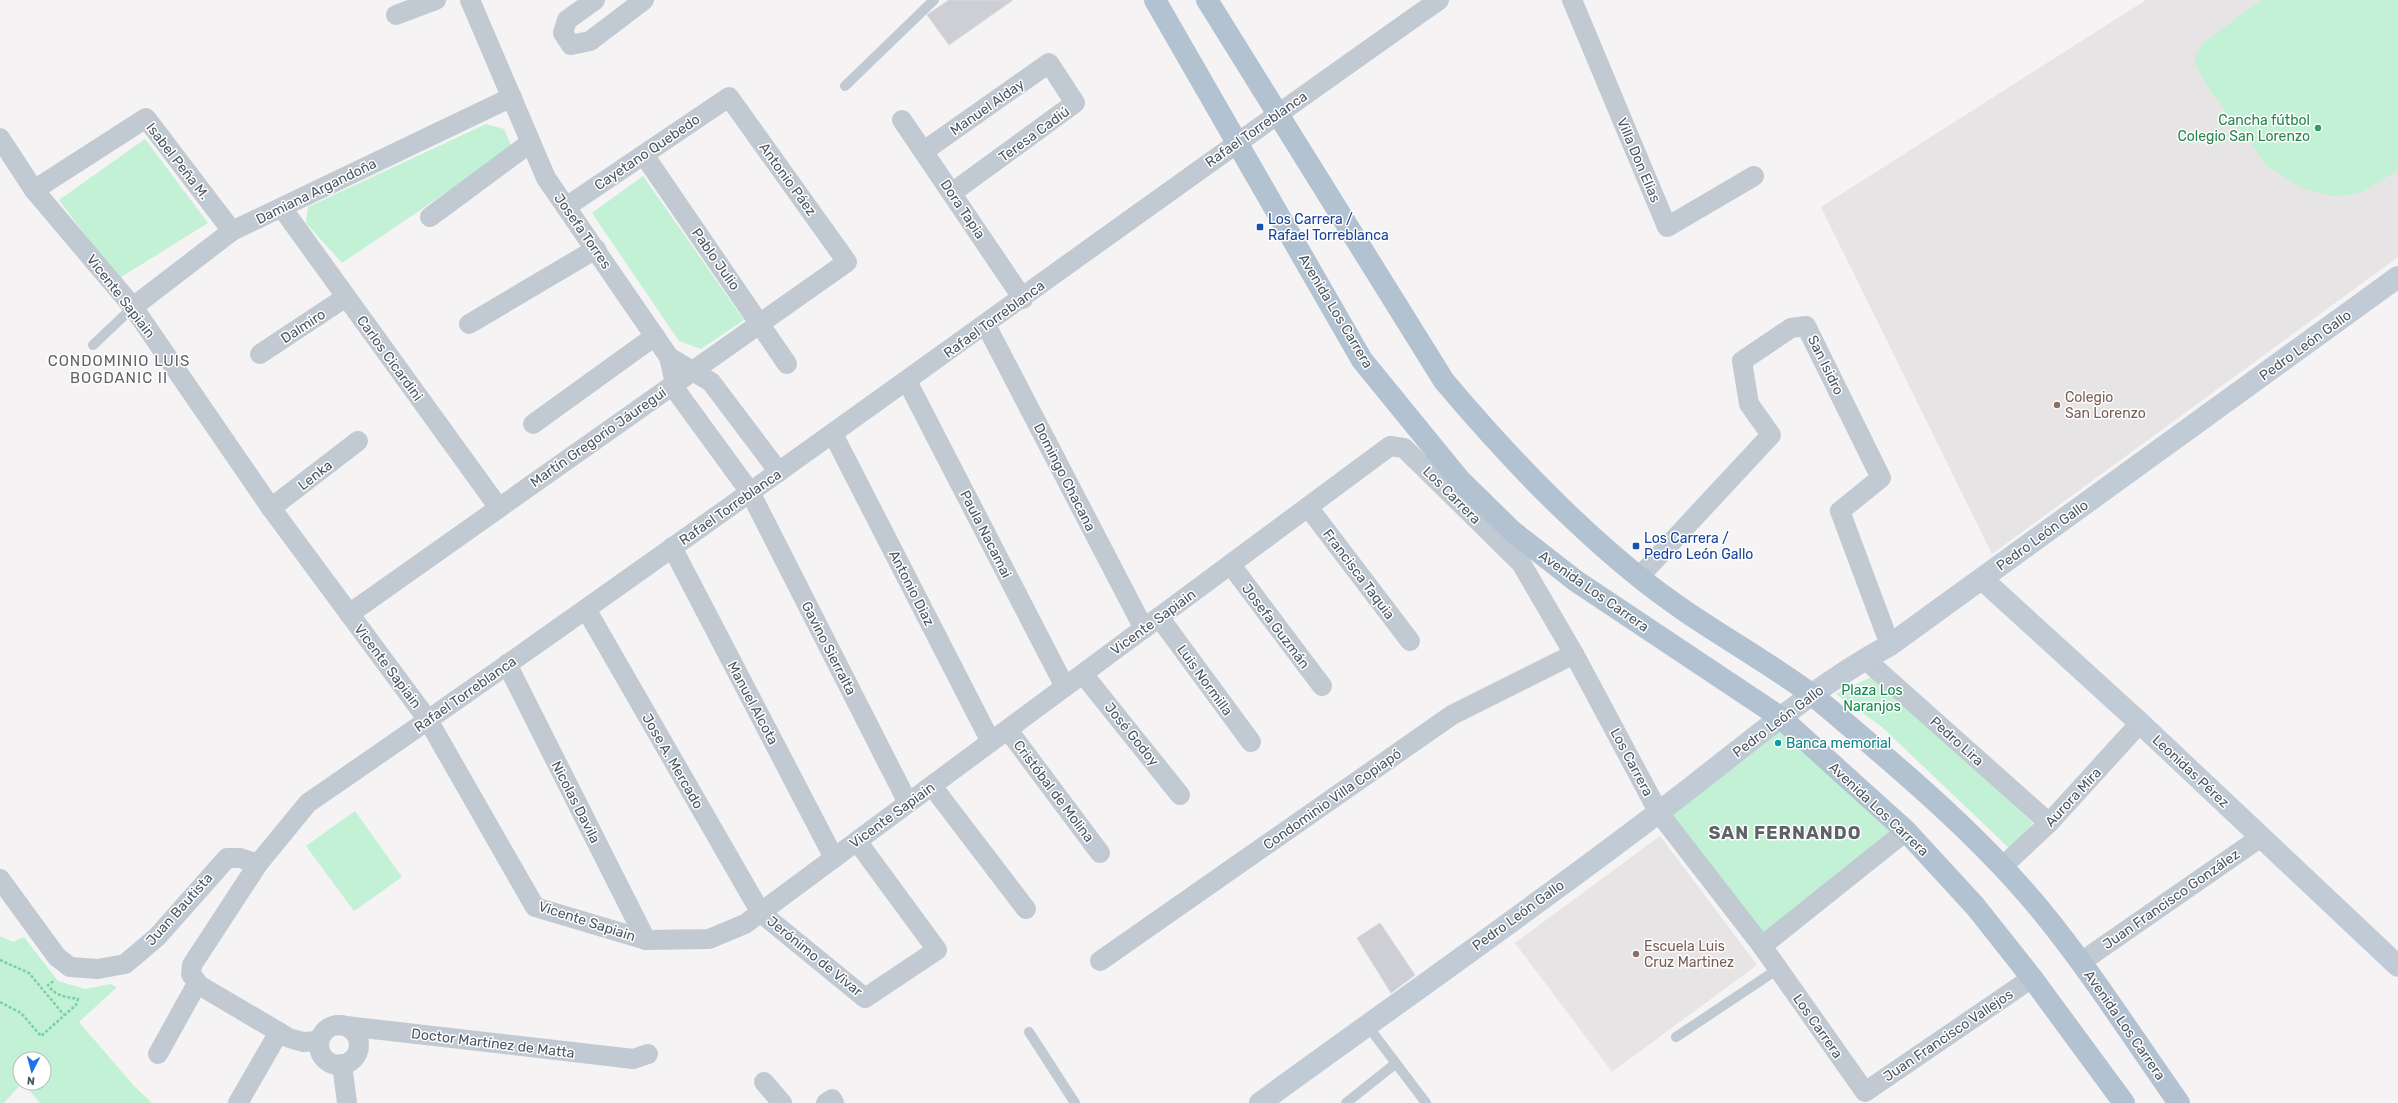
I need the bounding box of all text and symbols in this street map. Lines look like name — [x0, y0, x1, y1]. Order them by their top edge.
street label: Manuel Alday — [947, 75, 1028, 139]
street label: Rafael Torreblanca — [1202, 88, 1311, 171]
street label: Teresa Cadiú — [996, 103, 1073, 166]
street label: Cayetano Quebedo — [591, 111, 703, 194]
place label: Cancha fútbol Colegio San Lorenzo — [2177, 112, 2310, 145]
street label: Villa Don Elias — [1613, 115, 1664, 205]
street label: Isabel Peña M. — [142, 120, 213, 203]
marker: Cancha fútbol Colegio San Lorenzo — [2313, 123, 2323, 133]
street label: Antonio Páez — [755, 139, 820, 219]
street label: Damiana Argandoña — [253, 155, 379, 228]
street label: Dora Tapia — [937, 176, 989, 242]
street label: Josefa Torres — [550, 190, 615, 272]
place label: Los Carrera / Rafael Torreblanca — [1268, 211, 1389, 244]
marker: Los Carrera / Rafael Torreblanca — [1255, 222, 1265, 232]
street label: Pablo Julio — [688, 225, 743, 294]
street label: Vicente Sapiain — [83, 251, 158, 341]
street label: Avenida Los Carrera — [1295, 251, 1376, 371]
street label: Rafael Torreblanca — [940, 277, 1048, 362]
street label: Dalmiro — [278, 306, 329, 347]
street label: Pedro León Gallo — [2256, 306, 2355, 384]
street label: Carlos Cicardini — [353, 312, 426, 404]
street label: San Isidro — [1804, 333, 1847, 398]
district label: CONDOMINIO LUIS BOGDANIC II — [48, 352, 190, 387]
street label: Martín Gregorio Jáuregui — [527, 384, 670, 491]
place label: Colegio San Lorenzo — [2065, 389, 2146, 422]
marker: Colegio San Lorenzo — [2052, 400, 2062, 410]
street label: Domingo Chacana — [1030, 420, 1099, 534]
street label: Lenka — [295, 457, 336, 494]
street label: Los Carrera — [1419, 463, 1484, 528]
street label: Rafael Torreblanca — [676, 466, 785, 549]
street label: Paula Nacamai — [956, 488, 1015, 581]
street label: Pedro León Gallo — [1993, 496, 2092, 574]
street label: Francisca Taquia — [1319, 526, 1398, 623]
place label: Los Carrera / Pedro León Gallo — [1644, 530, 1753, 563]
marker: Los Carrera / Pedro León Gallo — [1631, 541, 1641, 551]
street label: Avenida Los Carrera — [1535, 547, 1652, 636]
street label: Antonio Diaz — [885, 548, 938, 629]
street label: Josefa Guzmán — [1238, 580, 1313, 672]
street label: Vicente Sapiain — [1107, 586, 1199, 659]
street label: Gavino Sierralta — [798, 598, 860, 698]
street label: Vicente Sapiain — [350, 621, 425, 712]
street label: Luis Normilla — [1173, 642, 1236, 719]
street label: Rafael Torreblanca — [411, 653, 520, 736]
street label: Manuel Alcota — [724, 659, 782, 748]
street label: Pedro León Gallo — [1730, 682, 1827, 761]
park label: Plaza Los Naranjos — [1841, 682, 1903, 715]
street label: José Godoy — [1101, 699, 1163, 770]
street label: Jose A. Mercado — [638, 711, 707, 812]
street label: Pedro Lira — [1926, 713, 1987, 770]
street label: Los Carrera — [1607, 725, 1657, 799]
street label: Leonidas Pérez — [2149, 731, 2233, 811]
place label: Banca memorial — [1786, 735, 1891, 752]
street label: Cristóbal de Molina — [1010, 737, 1097, 846]
marker: Banca memorial — [1773, 738, 1783, 748]
street label: Condominio Villa Copiapó — [1260, 745, 1405, 854]
street label: Nicolas Davila — [548, 758, 604, 846]
street label: Avenida Los Carrera — [1825, 759, 1932, 860]
street label: Aurora Mira — [2042, 764, 2105, 830]
street label: Vicente Sapiain — [846, 779, 938, 852]
district label: SAN FERNANDO — [1709, 822, 1861, 844]
street label: Juan Francisco González — [2100, 846, 2243, 953]
street label: Juan Bautista — [142, 870, 216, 949]
street label: Pedro León Gallo — [1469, 876, 1568, 954]
street label: Vicente Sapiain — [536, 898, 637, 945]
street label: Jerónimo de Vivar — [763, 913, 866, 1001]
place label: Escuela Luis Cruz Martinez — [1644, 938, 1734, 971]
marker: Escuela Luis Cruz Martinez — [1631, 949, 1641, 959]
street label: Avenida Los Carrera — [2080, 967, 2169, 1084]
street label: Juan Francisco Vallejos — [1880, 986, 2016, 1085]
street label: Los Carrera — [1789, 991, 1846, 1062]
street label: Doctor Martínez de Matta — [410, 1025, 576, 1062]
north arrow — [12, 1051, 52, 1091]
text: N — [26, 1074, 36, 1087]

